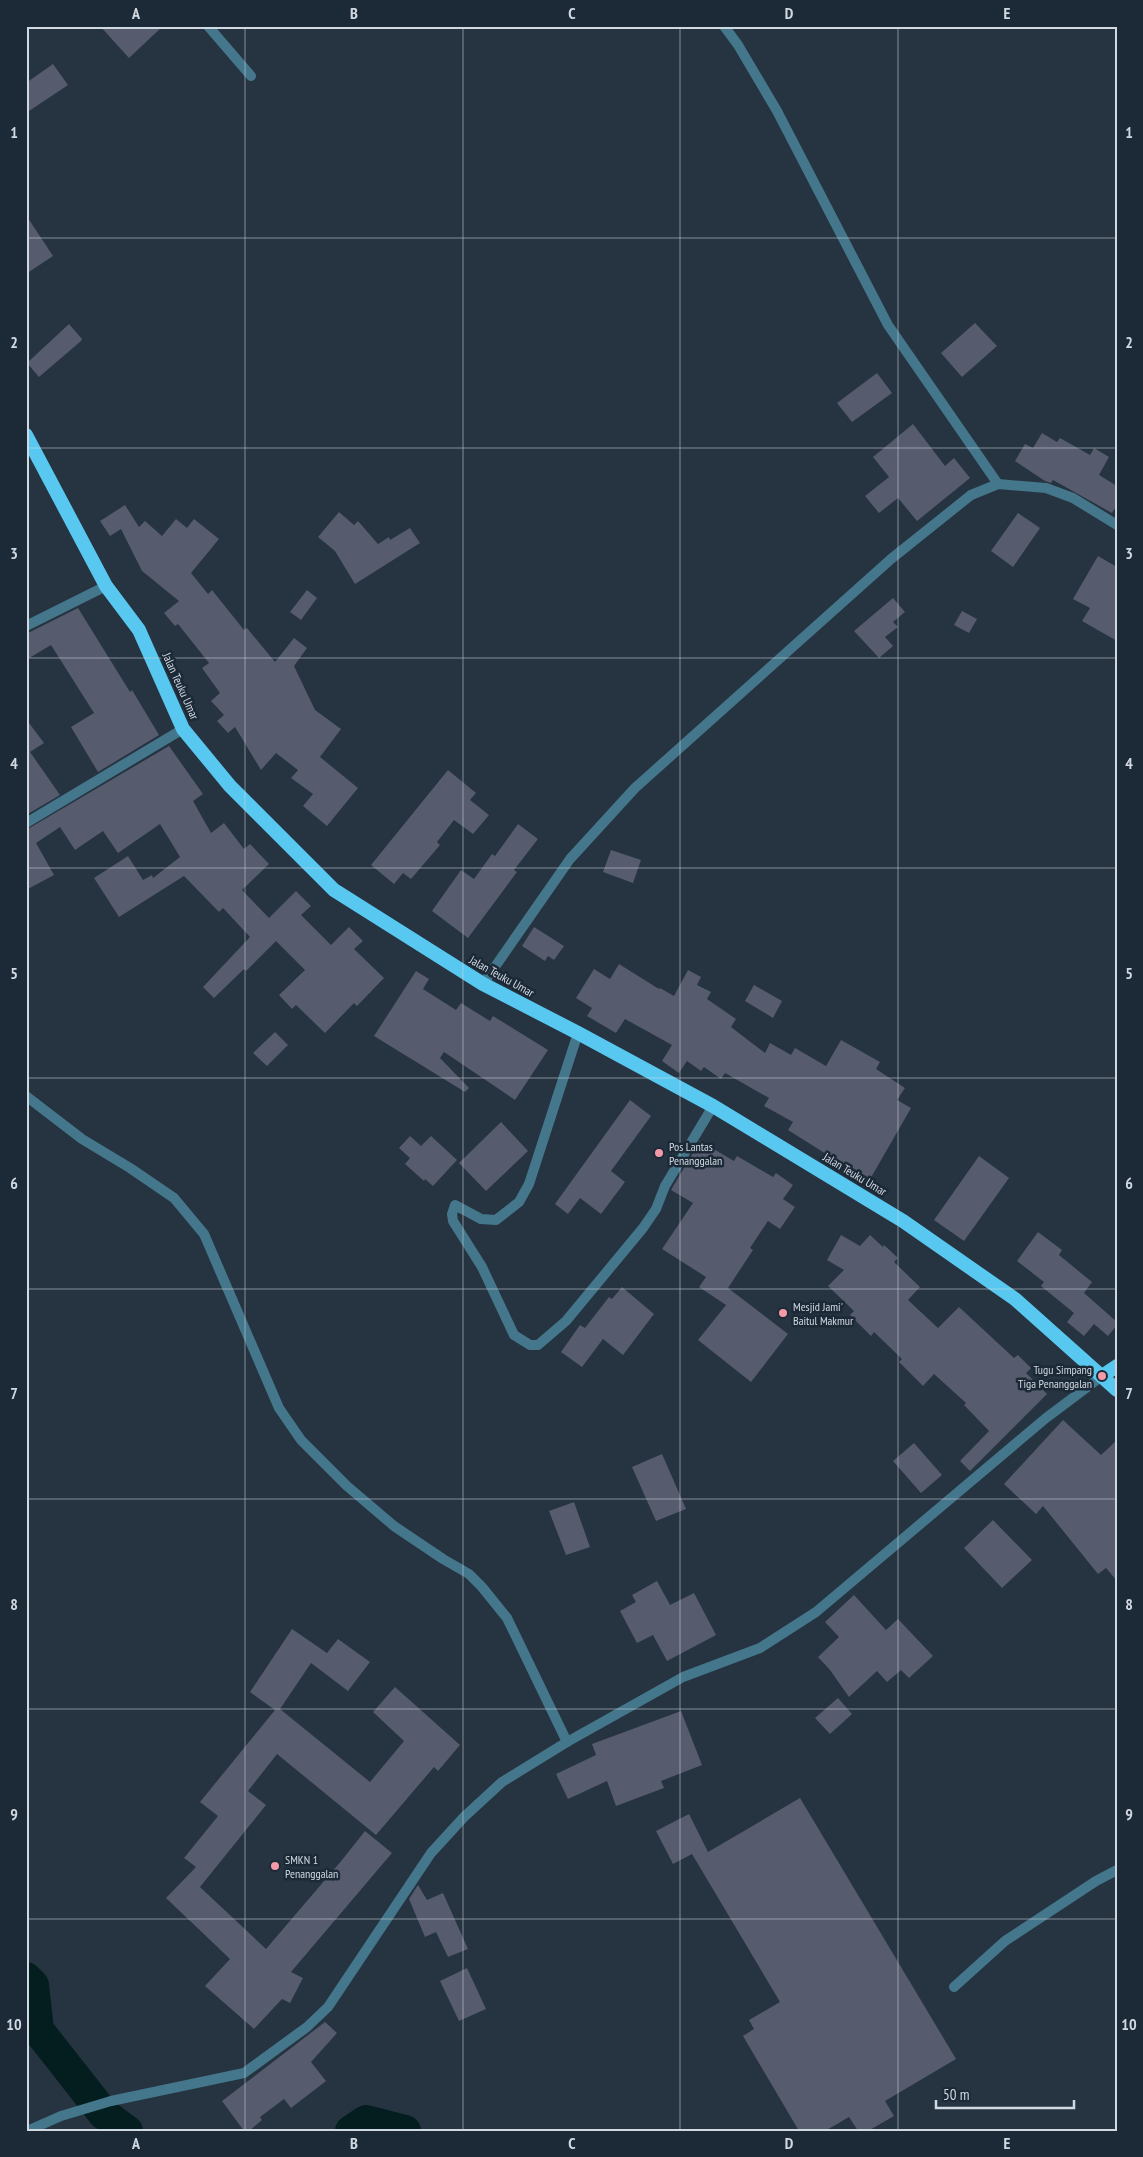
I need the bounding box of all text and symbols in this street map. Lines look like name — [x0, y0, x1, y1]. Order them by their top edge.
text: A — [131, 3, 141, 23]
text: B — [350, 3, 358, 23]
text: C — [568, 3, 576, 23]
text: D — [785, 3, 794, 23]
text: E — [1004, 3, 1011, 23]
text: 1 — [10, 122, 18, 142]
text: 1 — [1125, 122, 1133, 142]
text: 2 — [10, 332, 18, 352]
text: 2 — [1125, 332, 1133, 352]
text: 3 — [10, 543, 18, 563]
text: 3 — [1125, 543, 1133, 563]
street label: Jalan Teuku Umar — [159, 649, 203, 722]
text: 4 — [10, 753, 18, 773]
text: 4 — [1125, 753, 1133, 773]
street label: Jalan Teuku Umar — [466, 952, 538, 1000]
text: 5 — [10, 963, 18, 983]
text: 5 — [1125, 963, 1133, 983]
place label: Pos Lantas Penanggalan — [669, 1139, 722, 1168]
marker: Pos Lantas Penanggalan — [653, 1147, 665, 1159]
street label: Jalan Teuku Umar — [820, 1149, 890, 1199]
text: 6 — [10, 1173, 18, 1193]
text: 6 — [1125, 1173, 1133, 1193]
place label: Mesjid Jami' Baitul Makmur — [793, 1299, 854, 1328]
marker: Mesjid Jami' Baitul Makmur — [777, 1307, 789, 1319]
place label: Tugu Simpang Tiga Penanggalan — [1018, 1362, 1092, 1391]
marker: Tugu Simpang Tiga Penanggalan — [1096, 1370, 1108, 1382]
text: 7 — [10, 1383, 18, 1403]
text: 7 — [1125, 1383, 1133, 1403]
text: 8 — [10, 1594, 18, 1614]
text: 8 — [1125, 1594, 1133, 1614]
text: 9 — [10, 1804, 18, 1824]
text: 9 — [1125, 1804, 1133, 1824]
place label: SMKN 1 Penanggalan — [285, 1852, 338, 1881]
marker: SMKN 1 Penanggalan — [269, 1860, 281, 1872]
text: 10 — [6, 2014, 22, 2034]
text: 10 — [1121, 2014, 1137, 2034]
scale bar — [936, 2077, 1073, 2109]
text: 50 m — [943, 2085, 969, 2104]
text: A — [131, 2133, 141, 2153]
text: B — [350, 2133, 358, 2153]
text: C — [568, 2133, 576, 2153]
text: D — [785, 2133, 794, 2153]
text: E — [1004, 2133, 1011, 2153]

